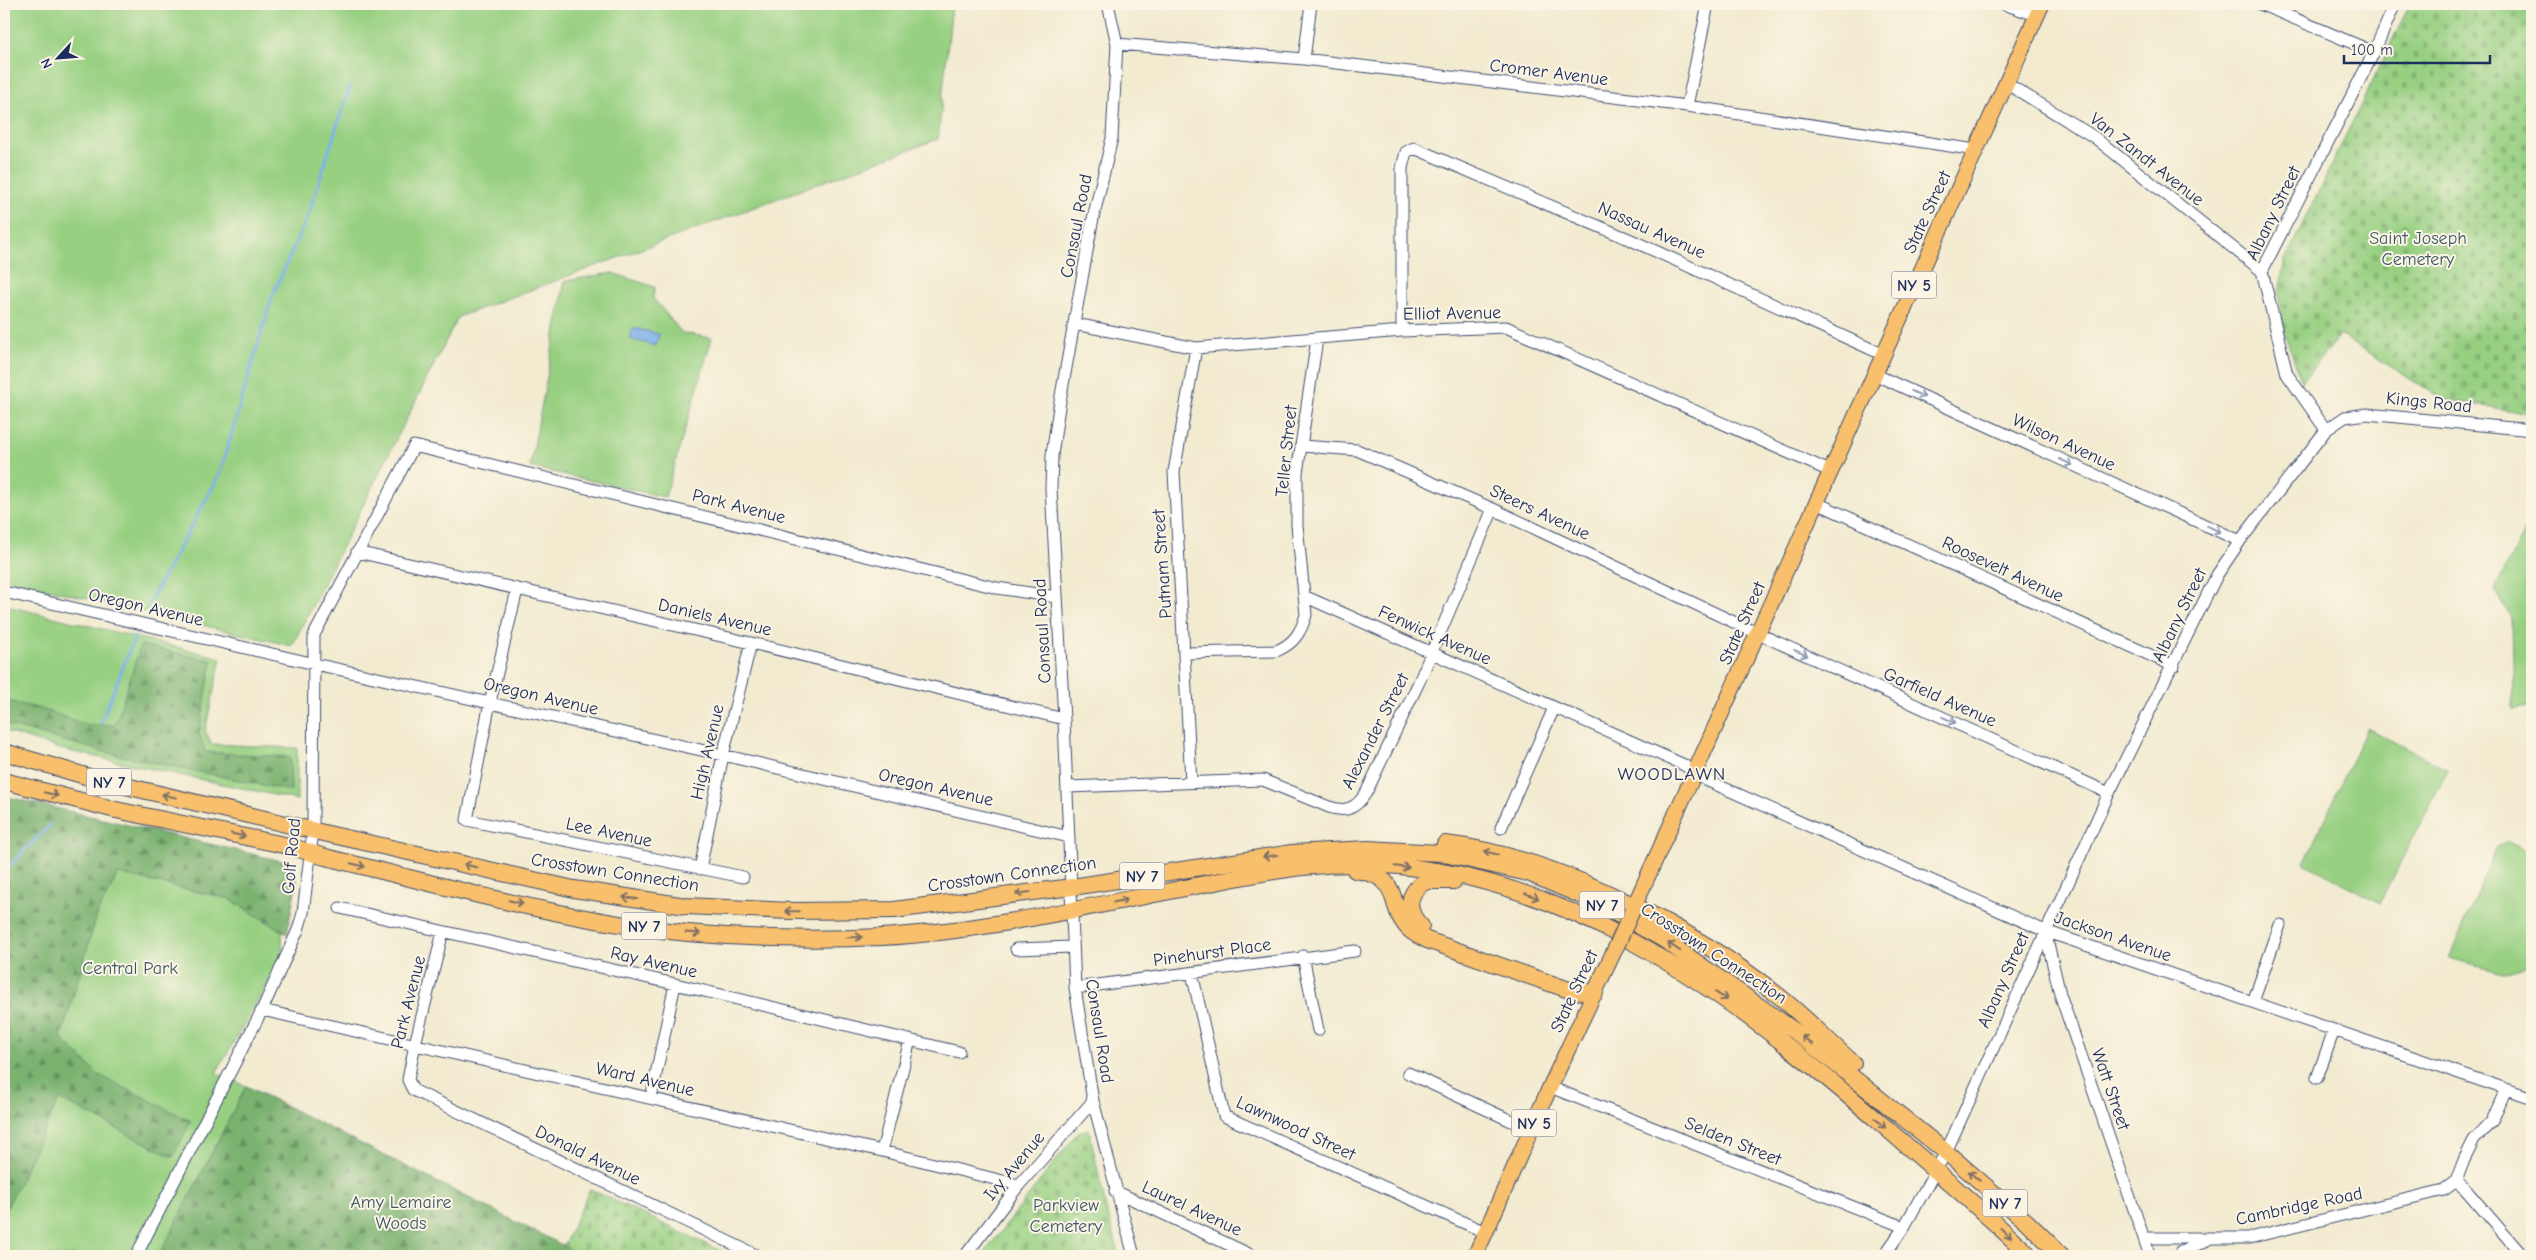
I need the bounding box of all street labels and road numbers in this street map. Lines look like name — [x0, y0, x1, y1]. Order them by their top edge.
street label: Cromer Avenue — [1488, 55, 1609, 90]
street label: Van Zandt Avenue — [2085, 108, 2208, 210]
street label: Albany Street — [2242, 162, 2306, 264]
street label: State Street — [1899, 167, 1956, 257]
street label: Consaul Road — [1056, 172, 1097, 280]
street label: Nassau Avenue — [1595, 197, 1709, 264]
road number: NY 5 — [1892, 272, 1936, 298]
street label: Elliot Avenue — [1403, 302, 1501, 325]
street label: Kings Road — [2385, 388, 2473, 417]
street label: Teller Street — [1271, 403, 1302, 498]
street label: Wilson Avenue — [2009, 409, 2119, 476]
street label: Steers Avenue — [1486, 480, 1593, 545]
street label: Park Avenue — [690, 485, 788, 528]
street label: Putnam Street — [1148, 508, 1177, 619]
street label: Roosevelt Avenue — [1939, 532, 2067, 607]
street label: Albany Street — [2148, 564, 2212, 666]
street label: Consaul Road — [1029, 578, 1056, 684]
street label: State Street — [1715, 578, 1770, 668]
street label: Oregon Avenue — [86, 584, 205, 631]
street label: Daniels Avenue — [656, 594, 774, 641]
street label: Fenwick Avenue — [1375, 601, 1495, 670]
street label: Garfield Avenue — [1880, 663, 2000, 732]
street label: Alexander Street — [1337, 669, 1414, 793]
street label: Oregon Avenue — [481, 673, 600, 720]
street label: High Avenue — [686, 702, 729, 802]
street label: Oregon Avenue — [876, 764, 995, 811]
road number: NY 7 — [86, 769, 132, 796]
street label: Lee Avenue — [564, 813, 654, 852]
street label: Golf Road — [278, 817, 305, 895]
street label: Crosstown Connection — [529, 849, 700, 896]
street label: Crosstown Connection — [926, 852, 1098, 897]
road number: NY 7 — [1120, 862, 1164, 889]
road number: NY 7 — [1580, 892, 1624, 918]
street label: Crosstown Connection — [1637, 898, 1791, 1008]
street label: Jackson Avenue — [2051, 907, 2174, 966]
road number: NY 7 — [622, 912, 666, 939]
street label: Albany Street — [1973, 928, 2034, 1031]
street label: Pinehurst Place — [1152, 934, 1272, 971]
street label: Ray Avenue — [608, 942, 699, 983]
street label: State Street — [1546, 946, 1603, 1036]
street label: Park Avenue — [387, 953, 430, 1051]
street label: Consaul Road — [1081, 977, 1118, 1085]
street label: Watt Street — [2087, 1046, 2135, 1134]
street label: Ward Avenue — [593, 1058, 696, 1101]
street label: Lawnwood Street — [1233, 1092, 1359, 1166]
road number: NY 5 — [1512, 1110, 1556, 1136]
street label: Selden Street — [1681, 1113, 1785, 1171]
street label: Donald Avenue — [532, 1121, 644, 1190]
street label: Ivy Avenue — [980, 1128, 1049, 1205]
street label: Laurel Avenue — [1139, 1176, 1245, 1241]
street label: Cambridge Road — [2234, 1183, 2364, 1230]
road number: NY 7 — [1982, 1190, 2028, 1216]

